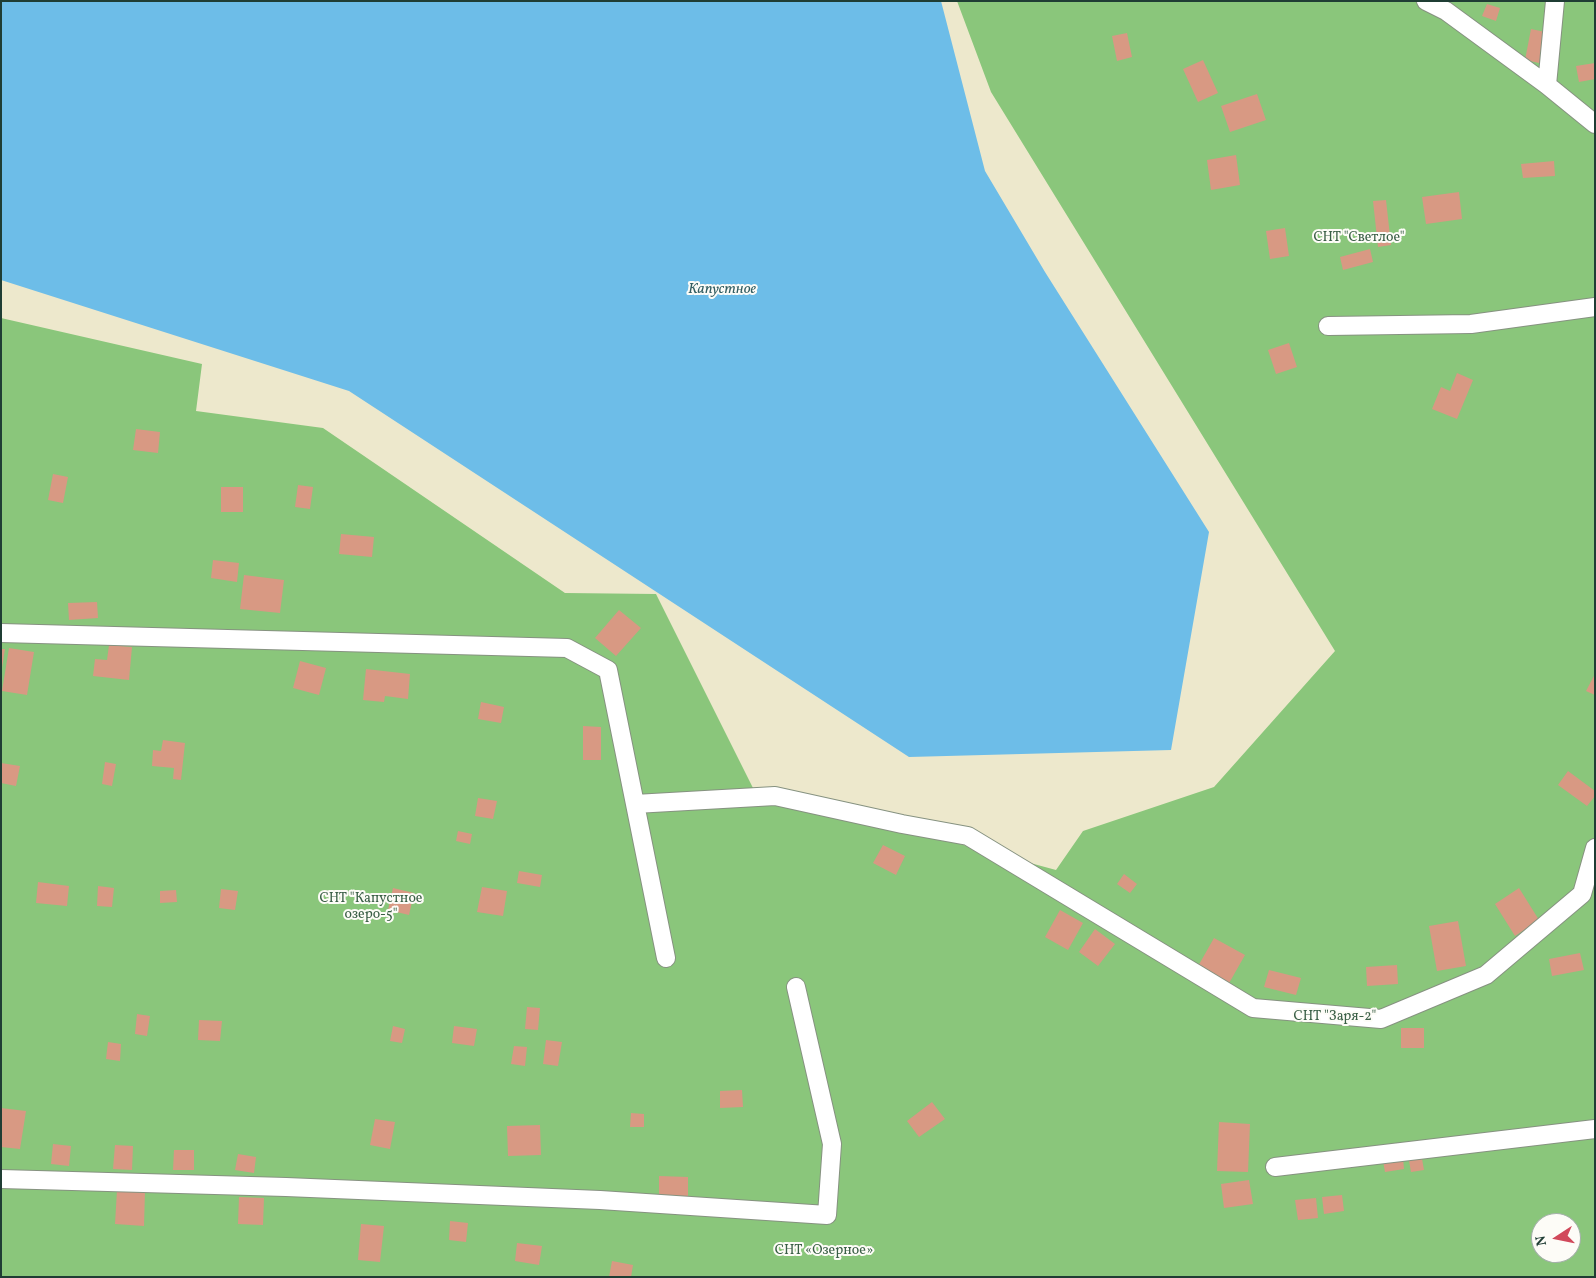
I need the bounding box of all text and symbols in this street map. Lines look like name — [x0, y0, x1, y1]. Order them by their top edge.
park label: СНТ "Светлое" — [1313, 230, 1405, 246]
water label: Капустное — [688, 281, 756, 299]
park label: СНТ "Капустное озеро-5" — [320, 891, 422, 924]
park label: СНТ "Заря-2" — [1294, 1009, 1376, 1025]
north arrow — [1531, 1213, 1581, 1263]
text: N — [1531, 1234, 1552, 1248]
park label: СНТ «Озерное» — [775, 1243, 873, 1259]

